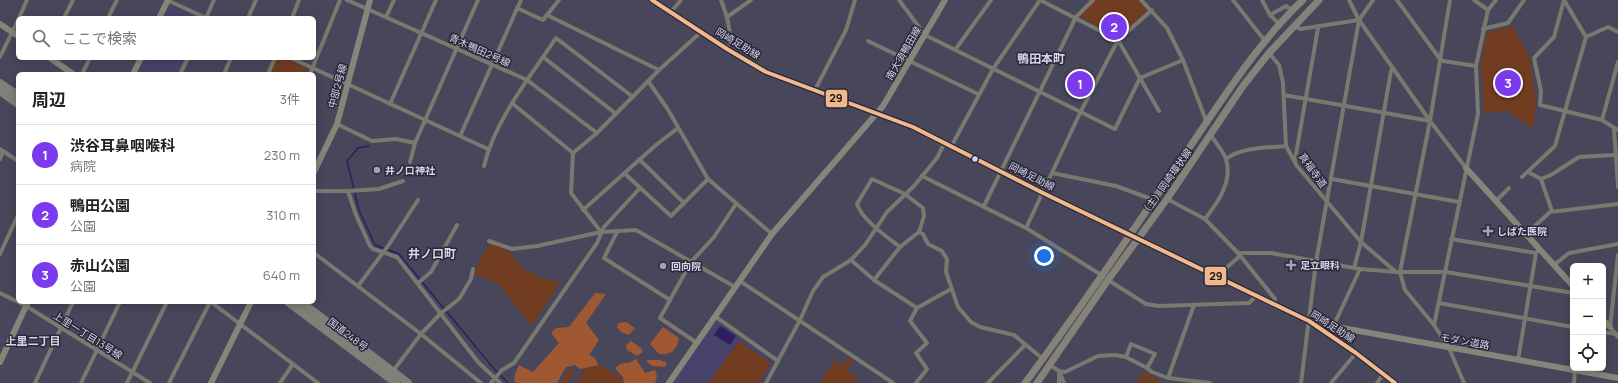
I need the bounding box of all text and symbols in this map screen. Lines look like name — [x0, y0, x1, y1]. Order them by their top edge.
pin: 2 — [1101, 12, 1127, 42]
search box — [16, 16, 316, 60]
street label: 岡崎足助線 — [713, 24, 763, 62]
street label: 南大須鴨田線 — [882, 24, 924, 82]
icon: search — [30, 27, 52, 49]
text: ここで検索 — [62, 28, 137, 49]
street label: 青木鴨田2号線 — [447, 30, 513, 70]
district label: 鴨田本町 — [1017, 50, 1065, 67]
street label: 中部2号線 — [324, 62, 350, 110]
pin: 3 — [1495, 68, 1521, 98]
pin: 1 — [1067, 69, 1093, 99]
text: 周辺 — [32, 88, 66, 111]
line badge: 29 — [825, 89, 848, 108]
text: 3件 — [280, 90, 300, 108]
text: 29 — [829, 90, 843, 105]
text: 渋谷耳鼻咽喉科 — [70, 135, 175, 156]
street label: （主）岡崎環状線 — [1137, 145, 1195, 219]
text: 1 — [42, 146, 48, 164]
text: 230 m — [264, 146, 300, 164]
street label: 真福寺道 — [1296, 150, 1330, 190]
unlabelled marker — [970, 154, 980, 164]
text: 病院 — [70, 157, 96, 175]
street label: 岡崎足助線 — [1007, 158, 1057, 194]
place label: 井ノ口神社 — [385, 163, 436, 177]
marker: 井ノ口神社 — [372, 165, 382, 175]
text: 鴨田公園 — [70, 195, 130, 216]
text: 2 — [41, 206, 49, 224]
text: 310 m — [266, 206, 300, 224]
text: 公園 — [70, 217, 96, 235]
place label: しばた医院 — [1497, 224, 1547, 238]
marker: しばた医院 — [1482, 225, 1494, 237]
district label: 井ノ口町 — [408, 245, 456, 262]
your location — [1034, 246, 1054, 266]
text: 赤山公園 — [70, 255, 130, 276]
place label: 足立眼科 — [1300, 258, 1340, 272]
place label: 回向院 — [671, 259, 701, 273]
marker: 足立眼科 — [1285, 259, 1297, 271]
marker: 回向院 — [658, 261, 668, 271]
map controls — [1570, 263, 1606, 371]
button: + — [1570, 263, 1606, 299]
text: 3 — [41, 266, 49, 284]
text: 640 m — [263, 266, 300, 284]
line badge: 29 — [1204, 266, 1227, 286]
text: 29 — [1209, 268, 1223, 283]
text: 公園 — [70, 277, 96, 295]
button: − — [1570, 299, 1606, 335]
street label: 岡崎足助線 — [1308, 307, 1358, 345]
street label: 上里一丁目13号線 — [51, 308, 125, 362]
street label: 国道248号 — [325, 314, 371, 354]
street label: モダン道路 — [1439, 330, 1491, 352]
district label: 上里二丁目 — [6, 333, 61, 348]
button: locate — [1570, 335, 1606, 371]

